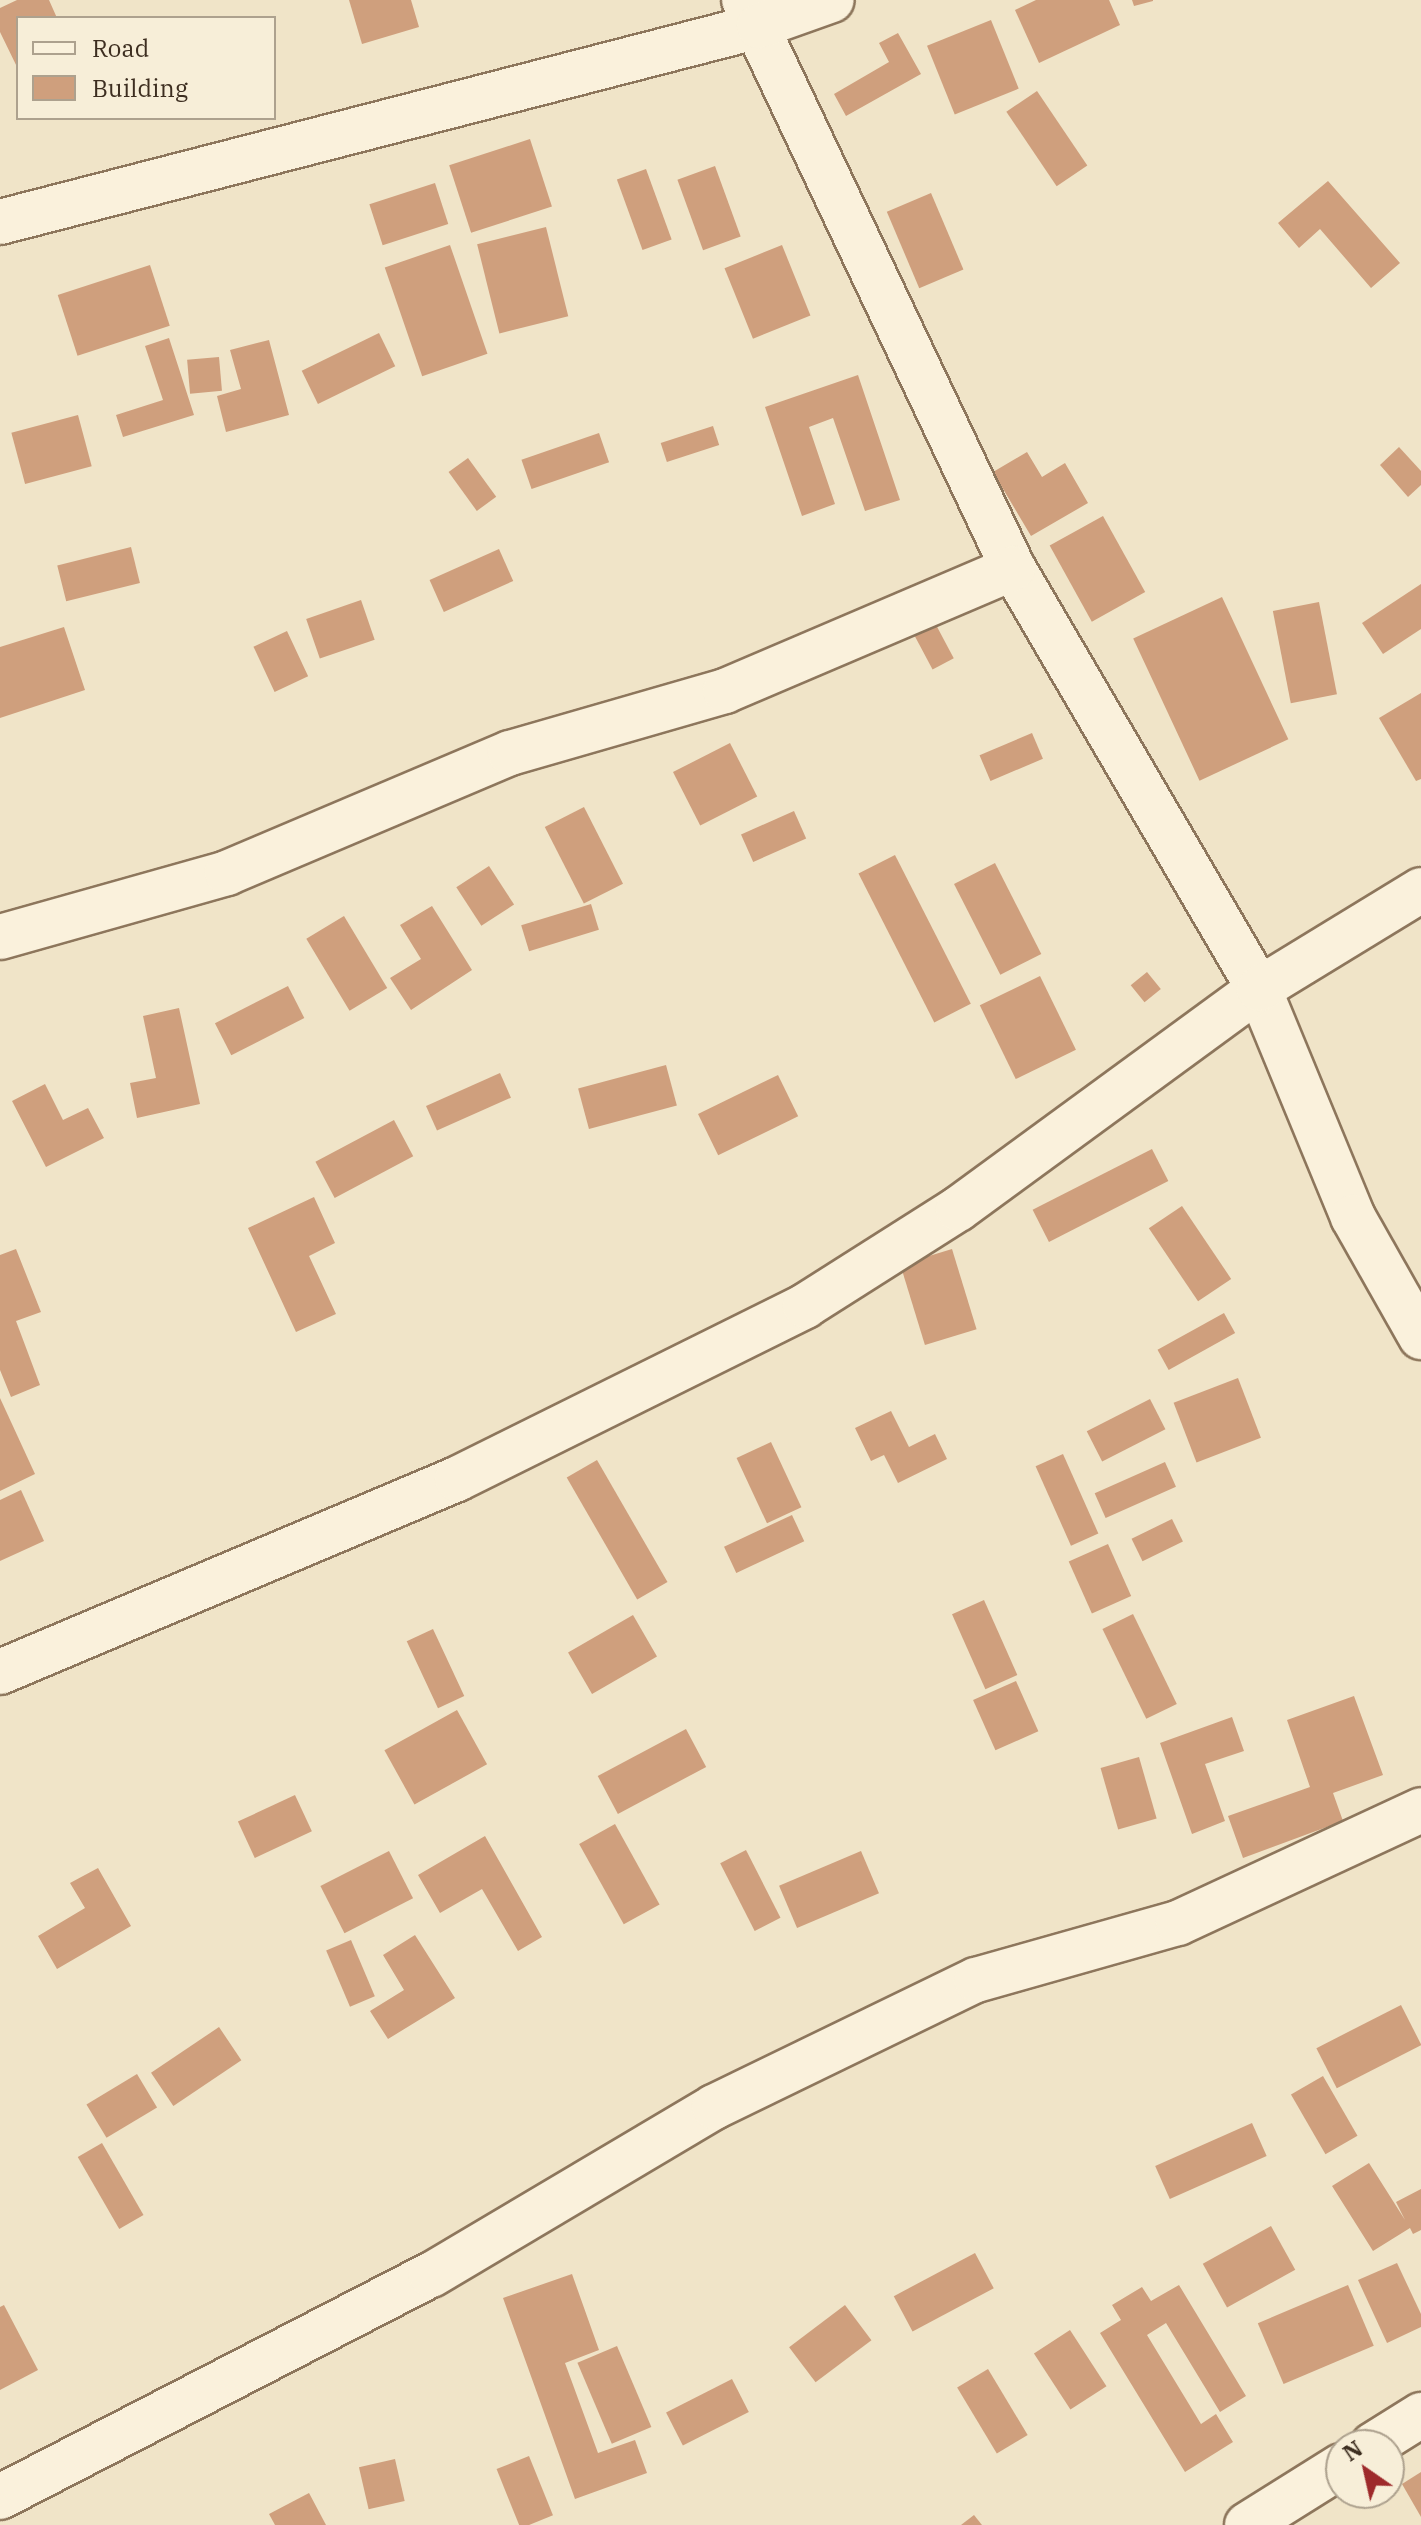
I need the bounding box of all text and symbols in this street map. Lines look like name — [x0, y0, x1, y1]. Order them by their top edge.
legend — [16, 16, 276, 120]
text: Road — [92, 32, 149, 64]
text: Building — [92, 72, 188, 104]
north arrow — [1325, 2429, 1405, 2509]
text: N — [1337, 2433, 1368, 2467]

